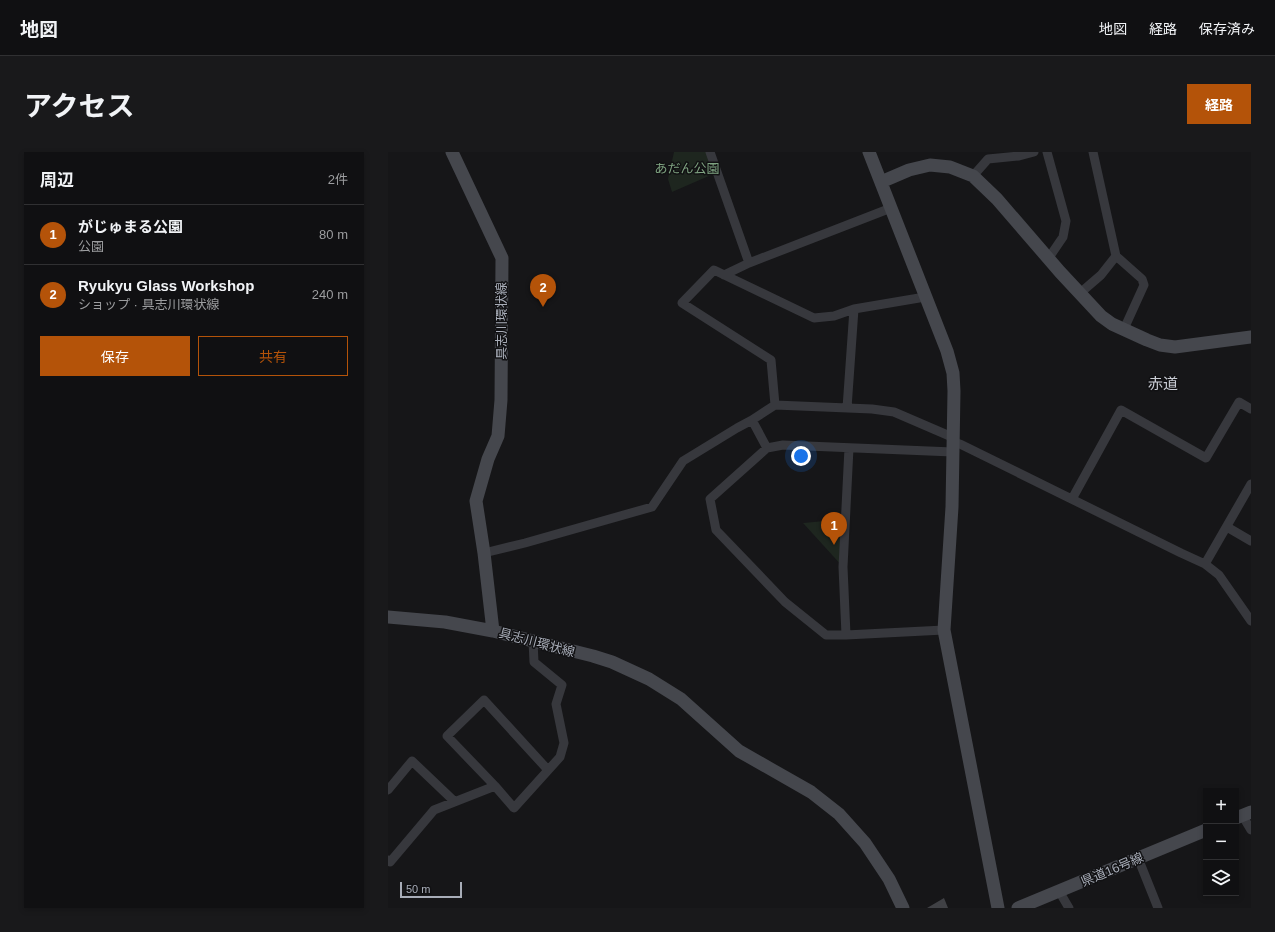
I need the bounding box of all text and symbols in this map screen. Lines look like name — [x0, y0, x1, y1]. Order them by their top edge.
text: 地図 — [20, 19, 58, 40]
text: 地図 — [1099, 21, 1127, 37]
text: 経路 — [1149, 21, 1177, 37]
text: 保存済み — [1199, 21, 1255, 37]
button: 経路 — [1187, 84, 1251, 124]
text: アクセス — [24, 91, 135, 122]
park label: あだん公園 — [654, 161, 720, 176]
text: 周辺 — [40, 171, 74, 190]
text: 2件 — [328, 172, 348, 187]
text: がじゅまる公園 — [78, 218, 183, 235]
text: 1 — [49, 227, 57, 242]
text: 80 m — [319, 227, 348, 242]
text: 公園 — [78, 239, 104, 254]
pin: 2 — [530, 274, 556, 307]
text: Ryukyu Glass Workshop — [78, 277, 254, 294]
street label: 具志川環状線 — [494, 282, 509, 360]
text: 2 — [49, 287, 57, 302]
text: 240 m — [312, 287, 348, 302]
text: ショップ · 具志川環状線 — [78, 297, 220, 312]
button: 保存 — [40, 336, 190, 376]
button: 共有 — [198, 336, 348, 376]
district label: 赤道 — [1148, 375, 1178, 392]
your location — [791, 446, 811, 466]
pin: 1 — [821, 512, 847, 545]
street label: 具志川環状線 — [497, 625, 576, 660]
map controls — [1203, 788, 1239, 896]
button: + — [1203, 788, 1239, 824]
button: − — [1203, 824, 1239, 860]
street label: 県道16号線 — [1079, 850, 1146, 889]
button: layers — [1203, 860, 1239, 896]
scale bar — [400, 880, 462, 899]
text: 50 m — [406, 883, 430, 895]

